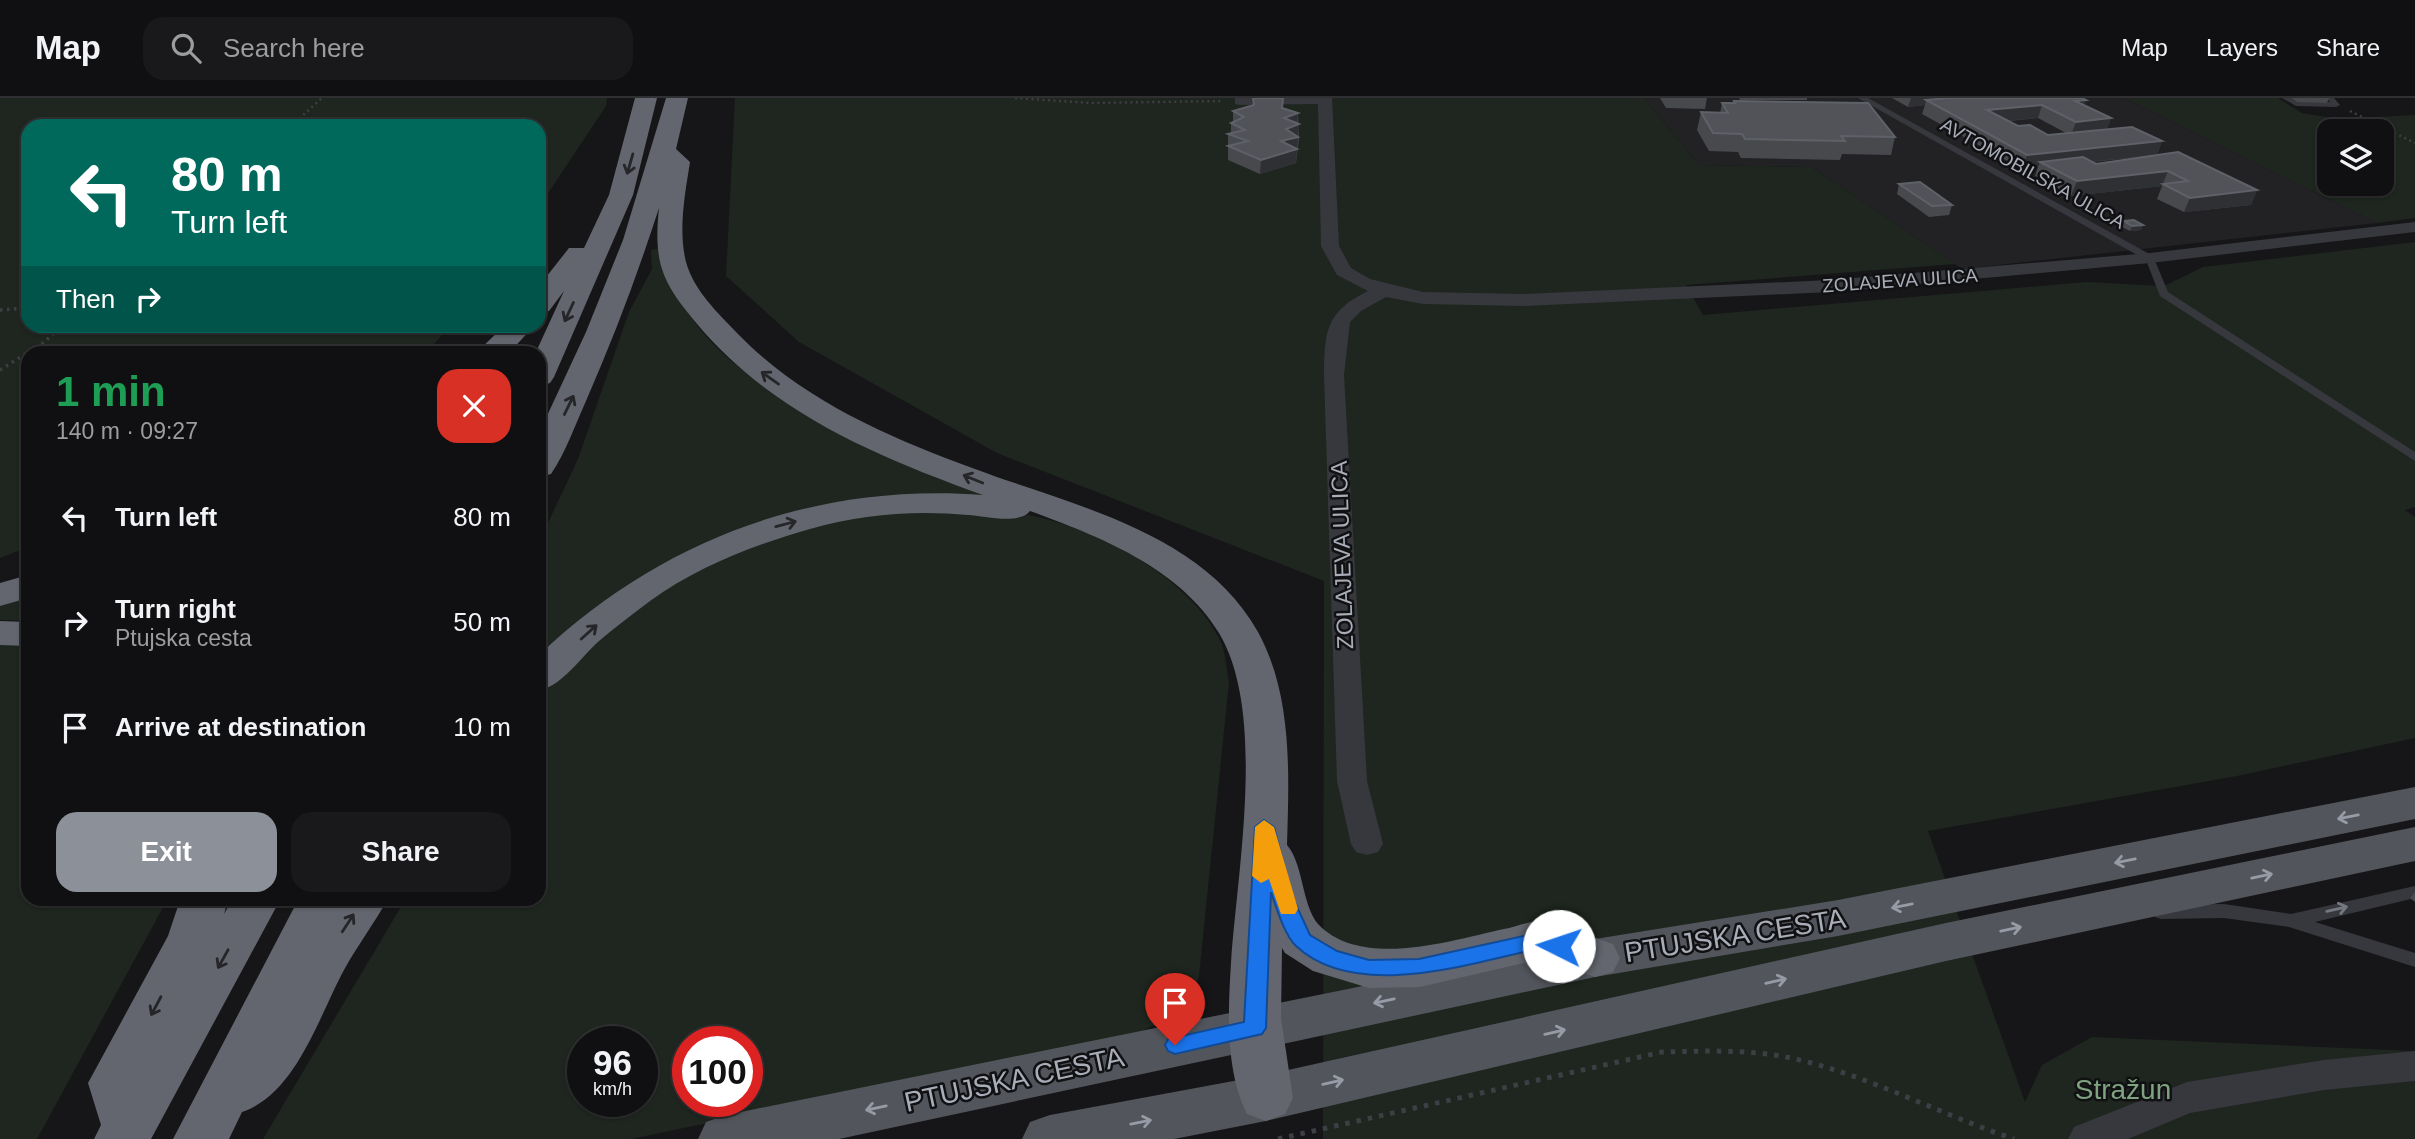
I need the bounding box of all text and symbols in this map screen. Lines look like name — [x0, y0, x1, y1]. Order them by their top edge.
search box — [143, 17, 633, 80]
text: Map — [35, 29, 101, 66]
icon: search — [167, 29, 205, 67]
text: Search here — [223, 33, 365, 63]
text: Map — [2121, 34, 2168, 61]
text: Layers — [2206, 34, 2278, 61]
text: Share — [2316, 34, 2380, 61]
street label: AVTOMOBILSKA ULICA — [1937, 114, 2129, 233]
map controls — [2317, 119, 2394, 196]
button: layers — [2317, 119, 2394, 196]
icon: left — [56, 147, 147, 238]
text: 80 m — [171, 147, 283, 201]
one-way arrow — [623, 152, 636, 174]
text: Turn left — [171, 204, 287, 240]
street label: ZOLAJEVA ULICA — [1822, 265, 1979, 296]
icon: right — [129, 280, 167, 318]
text: Then — [56, 284, 115, 314]
one-way arrow — [562, 301, 575, 322]
text: 1 min — [56, 368, 166, 415]
button: close — [437, 369, 511, 443]
one-way arrow — [761, 371, 780, 385]
one-way arrow — [563, 395, 577, 416]
text: 140 m · 09:27 — [56, 418, 198, 444]
street label: ZOLAJEVA ULICA — [1326, 460, 1358, 650]
one-way arrow — [962, 471, 984, 484]
icon: left — [56, 499, 94, 537]
text: Turn left — [115, 502, 217, 532]
text: 80 m — [453, 502, 511, 532]
one-way arrow — [774, 517, 797, 530]
text: Turn right — [115, 594, 236, 624]
icon: right — [56, 604, 94, 642]
text: 50 m — [453, 607, 511, 637]
one-way arrow — [580, 623, 597, 640]
text: Ptujska cesta — [115, 625, 252, 651]
icon: arrive — [56, 709, 94, 747]
text: Arrive at destination — [115, 712, 366, 742]
text: 10 m — [453, 712, 511, 742]
one-way arrow — [2337, 810, 2360, 824]
button: Exit — [56, 812, 277, 892]
button: Share — [291, 812, 511, 892]
one-way arrow — [2114, 855, 2137, 869]
one-way arrow — [2250, 869, 2273, 882]
one-way arrow — [1891, 899, 1914, 913]
one-way arrow — [2325, 902, 2348, 915]
street label: PTUJSKA CESTA — [1622, 903, 1848, 968]
position arrow — [1522, 909, 1596, 983]
one-way arrow — [341, 913, 355, 933]
one-way arrow — [1999, 921, 2022, 935]
one-way arrow — [216, 948, 229, 969]
pin — [1145, 973, 1205, 1045]
one-way arrow — [1764, 974, 1787, 987]
icon: arrive — [1156, 984, 1194, 1022]
one-way arrow — [148, 995, 162, 1016]
one-way arrow — [1373, 995, 1396, 1009]
one-way arrow — [1543, 1025, 1566, 1038]
speed limit sign: 100 — [672, 1026, 763, 1117]
street label: PTUJSKA CESTA — [902, 1041, 1127, 1118]
text: 96 — [593, 1043, 632, 1082]
park label: Stražun — [2075, 1074, 2171, 1105]
one-way arrow — [1321, 1075, 1344, 1089]
text: km/h — [593, 1079, 632, 1099]
one-way arrow — [865, 1101, 888, 1115]
one-way arrow — [1129, 1114, 1152, 1128]

